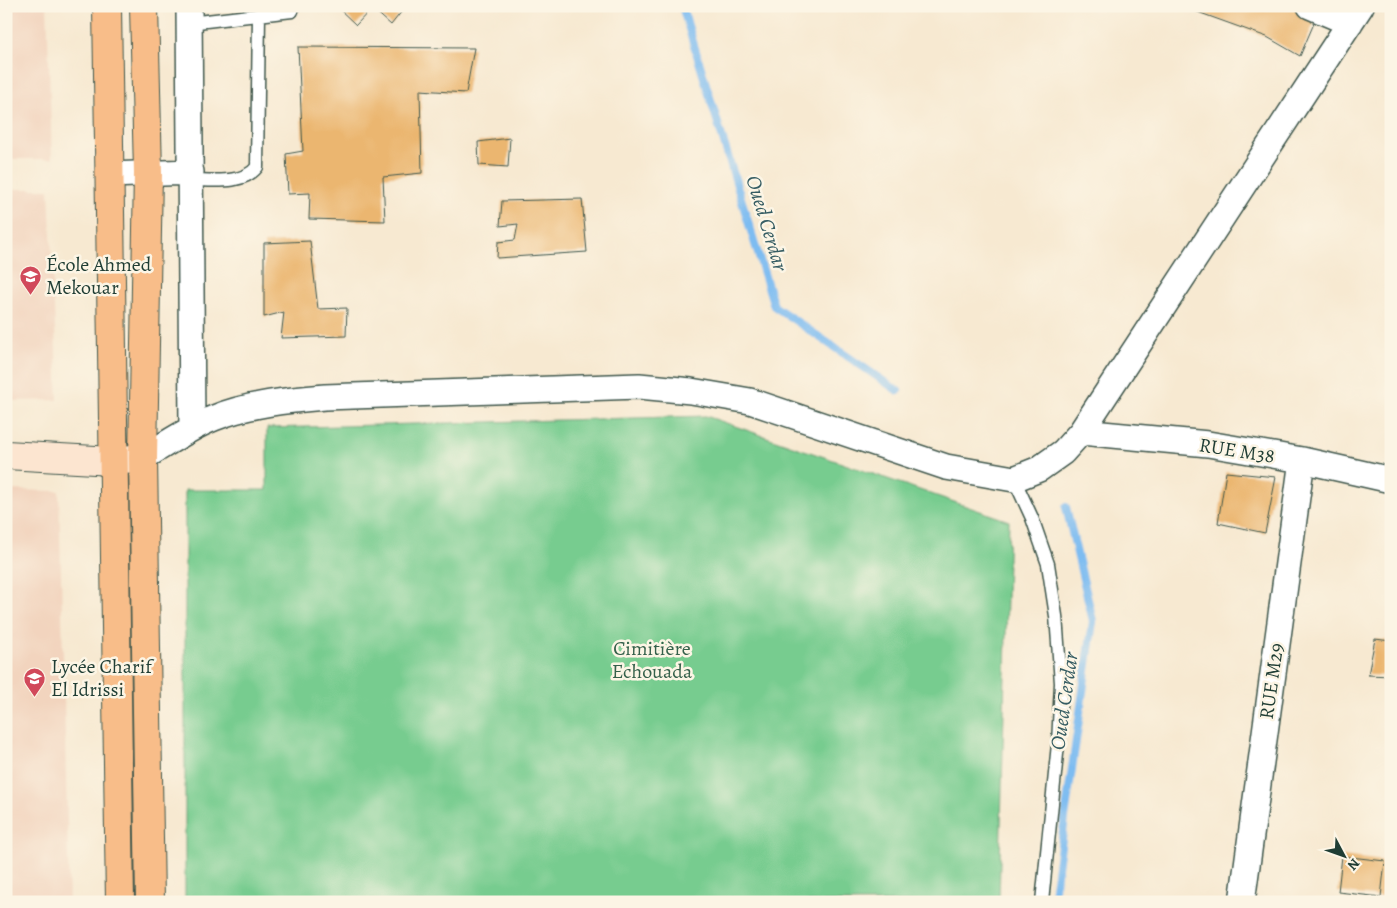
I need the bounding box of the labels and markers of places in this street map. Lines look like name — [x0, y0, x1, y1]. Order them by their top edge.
place label: École Ahmed Mekouar — [46, 251, 152, 301]
school or university icon: École Ahmed Mekouar — [18, 264, 42, 295]
place label: Lycée Charif El Idrissi — [51, 653, 155, 703]
school or university icon: Lycée Charif El Idrissi — [23, 666, 47, 697]

